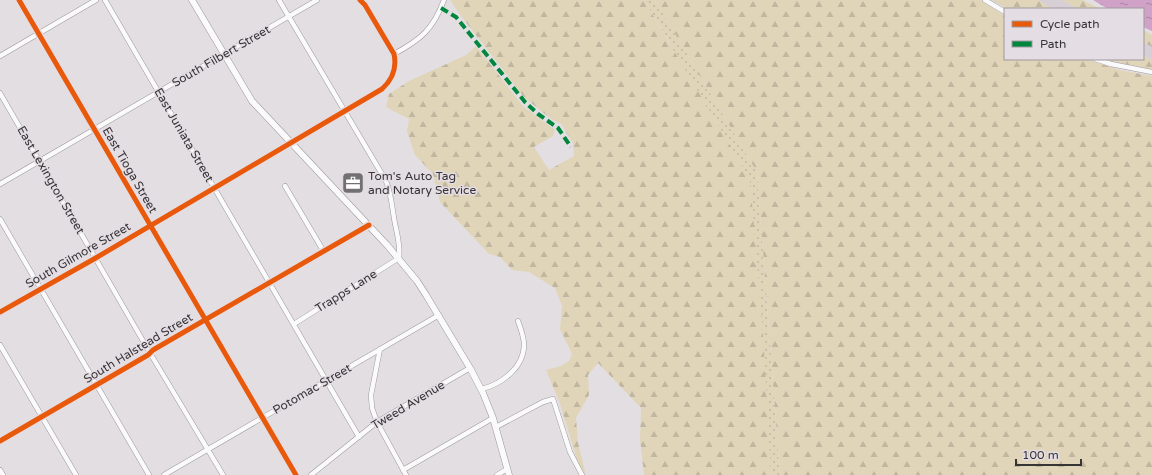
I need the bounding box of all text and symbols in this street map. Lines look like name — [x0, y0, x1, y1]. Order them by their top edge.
legend — [1004, 8, 1144, 60]
text: Cycle path — [1040, 17, 1099, 31]
street label: South Filbert Street — [169, 22, 273, 90]
text: Path — [1040, 37, 1066, 51]
street label: East Juniata Street — [151, 85, 217, 185]
street label: East Lexington Street — [14, 124, 88, 237]
street label: East Tioga Street — [100, 125, 161, 216]
place label: Tom's Auto Tag and Notary Service — [368, 169, 476, 197]
office icon: Tom's Auto Tag and Notary Service — [340, 170, 366, 196]
street label: South Gilmore Street — [23, 219, 133, 291]
street label: Trapps Lane — [313, 266, 379, 315]
street label: South Halstead Street — [81, 310, 195, 386]
street label: Potomac Street — [270, 361, 354, 417]
street label: Tweed Avenue — [369, 377, 447, 432]
scale bar — [1016, 441, 1081, 467]
text: 100 m — [1022, 448, 1059, 462]

